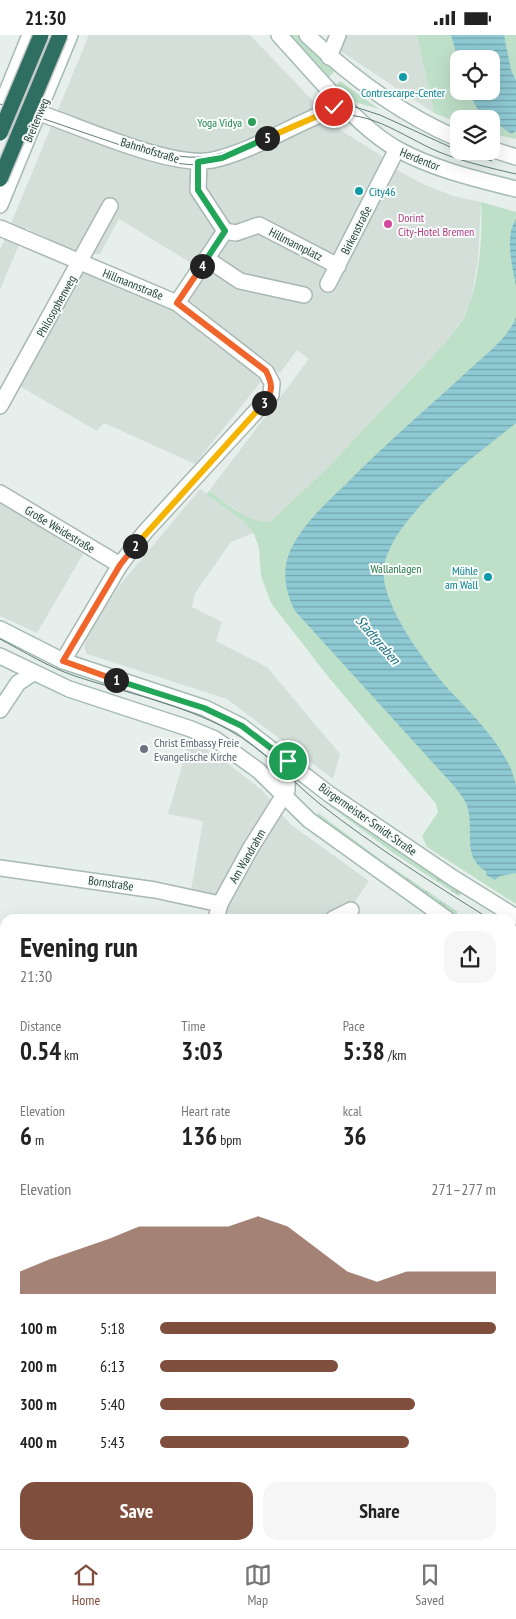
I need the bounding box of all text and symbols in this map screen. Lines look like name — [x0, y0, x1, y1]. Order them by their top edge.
text: 21:30 — [25, 6, 66, 30]
map controls — [450, 50, 500, 160]
button: locate — [450, 50, 500, 100]
marker: Contrescarpe-Center — [397, 71, 409, 83]
place label: Contrescarpe-Center — [361, 85, 446, 100]
pin — [313, 86, 355, 128]
icon: check — [320, 93, 348, 121]
street label: Breitenweg — [20, 95, 52, 145]
button: layers — [450, 110, 500, 160]
place label: Yoga Vidya — [197, 115, 242, 130]
marker: Yoga Vidya — [246, 116, 258, 128]
pin: 5 — [254, 125, 280, 151]
text: 5 — [264, 129, 271, 147]
street label: Bahnhofstraße — [119, 134, 181, 166]
street label: Herdentor — [398, 144, 443, 174]
place label: City46 — [369, 184, 396, 199]
marker: City46 — [353, 185, 365, 197]
street label: Birkenstraße — [337, 203, 375, 257]
place label: Dorint City-Hotel Bremen — [398, 210, 474, 239]
marker: Dorint City-Hotel Bremen — [382, 218, 394, 230]
street label: Hillmannplatz — [267, 224, 325, 264]
pin: 4 — [190, 253, 214, 279]
text: 4 — [199, 257, 206, 275]
street label: Hillmannstraße — [100, 265, 166, 303]
street label: Philosophenweg — [33, 273, 79, 339]
pin: 3 — [252, 391, 276, 415]
text: 3 — [261, 394, 268, 412]
street label: Große Weidestraße — [22, 502, 98, 556]
pin: 2 — [122, 533, 148, 559]
text: 2 — [132, 537, 139, 555]
park label: Wallanlagen — [370, 561, 422, 576]
place label: Mühle am Wall — [445, 563, 478, 592]
marker: Mühle am Wall — [482, 571, 494, 583]
water label: Stadtgraben — [352, 612, 405, 669]
pin: 1 — [104, 667, 128, 693]
text: 1 — [113, 671, 120, 689]
place label: Christ Embassy Freie Evangelische Kirche — [154, 735, 239, 764]
pin — [267, 740, 309, 782]
marker: Christ Embassy Freie Evangelische Kirche — [138, 743, 150, 755]
icon: arrive — [274, 747, 302, 775]
street label: Bürgermeister-Smidt-Straße — [316, 779, 420, 859]
street label: Am Wandrahm — [226, 826, 269, 886]
street label: Bornstraße — [87, 872, 135, 894]
text: Evening run — [20, 928, 138, 965]
button: share — [444, 931, 496, 983]
text: 21:30 — [20, 966, 52, 986]
text: Distance — [20, 1017, 61, 1035]
text: Time — [181, 1017, 206, 1035]
text: Pace — [343, 1017, 365, 1035]
text: 0.54 — [20, 1035, 61, 1067]
text: 3:03 — [181, 1035, 223, 1067]
text: 5:38 — [343, 1035, 385, 1067]
text: km — [61, 1046, 79, 1064]
text: /km — [385, 1046, 406, 1064]
text: Elevation — [20, 1102, 65, 1120]
text: Heart rate — [181, 1102, 230, 1120]
text: kcal — [343, 1102, 362, 1120]
text: 6 — [20, 1120, 32, 1152]
text: 136 — [181, 1120, 217, 1152]
text: 36 — [343, 1120, 367, 1152]
text: m — [32, 1131, 44, 1149]
text: bpm — [217, 1131, 241, 1149]
text: Elevation — [20, 1179, 71, 1199]
text: 271–277 m — [431, 1179, 496, 1199]
text: 100 m — [20, 1318, 57, 1338]
text: 5:18 — [100, 1318, 125, 1338]
text: 200 m — [20, 1356, 57, 1376]
text: 6:13 — [100, 1356, 125, 1376]
text: 300 m — [20, 1394, 57, 1414]
text: 5:40 — [100, 1394, 125, 1414]
text: 400 m — [20, 1432, 57, 1452]
text: 5:43 — [100, 1432, 125, 1452]
button: Save — [20, 1482, 253, 1540]
button: Share — [263, 1482, 496, 1540]
tab: Home — [72, 1561, 100, 1609]
tab: Map — [244, 1561, 272, 1609]
tab: Saved — [415, 1561, 444, 1609]

